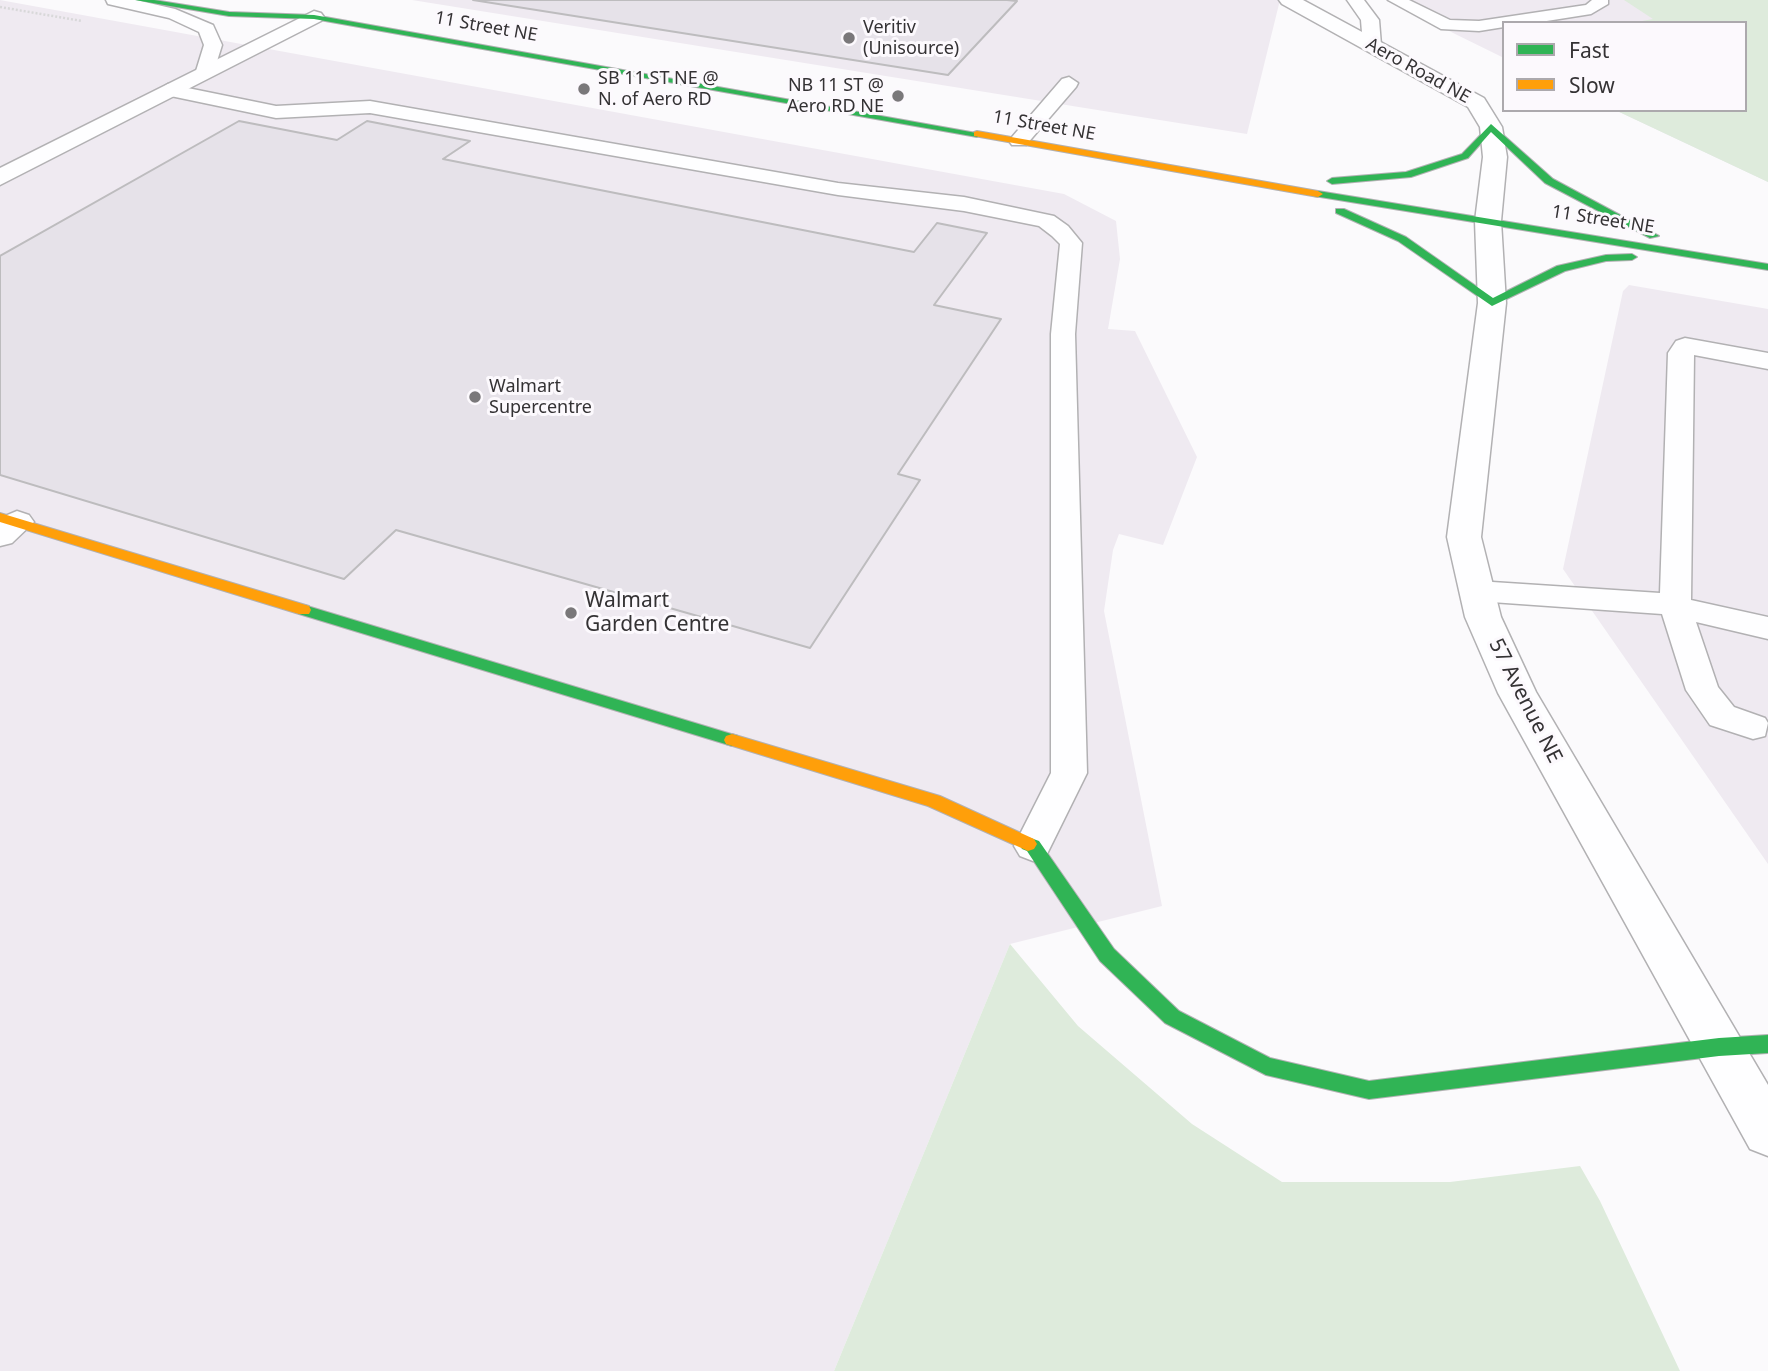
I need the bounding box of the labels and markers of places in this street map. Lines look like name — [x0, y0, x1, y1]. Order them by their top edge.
place label: Veritiv (Unisource) — [863, 17, 959, 60]
marker: Veritiv (Unisource) — [841, 30, 857, 46]
place label: SB 11 ST NE @ N. of Aero RD — [598, 68, 719, 110]
place label: NB 11 ST @ Aero RD NE — [787, 75, 884, 118]
marker: SB 11 ST NE @ N. of Aero RD — [576, 81, 592, 97]
marker: NB 11 ST @ Aero RD NE — [890, 88, 906, 104]
place label: Walmart Supercentre — [489, 376, 592, 418]
marker: Walmart Supercentre — [467, 389, 483, 405]
place label: Walmart Garden Centre — [585, 588, 729, 638]
marker: Walmart Garden Centre — [563, 605, 579, 621]

